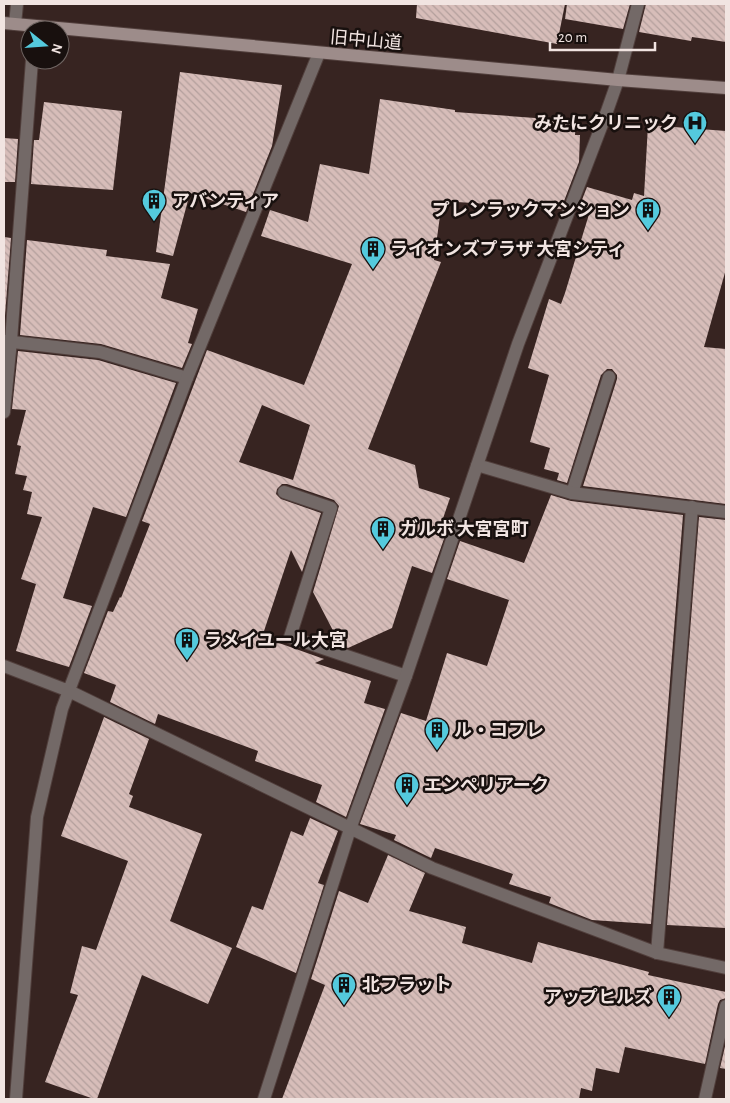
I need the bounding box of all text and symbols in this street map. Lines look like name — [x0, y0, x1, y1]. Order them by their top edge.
north arrow — [20, 20, 70, 70]
scale bar — [550, 20, 655, 52]
street label: 旧中山道 — [329, 27, 403, 53]
text: 20 m — [558, 30, 587, 45]
text: N — [48, 42, 65, 55]
hospital icon: みたにクリニック — [682, 110, 708, 144]
place label: みたにクリニック — [534, 114, 678, 133]
building icon: アバンティア — [141, 188, 167, 222]
place label: アバンティア — [172, 191, 279, 211]
building icon: プレンラックマンション — [635, 197, 661, 231]
place label: プレンラックマンション — [432, 201, 630, 220]
building icon: ライオンズプラザ 大宮シティ — [360, 236, 386, 270]
place label: ライオンズプラザ 大宮シティ — [390, 239, 625, 259]
building icon: ガルボ 大宮宮町 — [370, 516, 396, 550]
place label: ガルボ 大宮宮町 — [400, 519, 529, 539]
building icon: ラメイユール大宮 — [174, 627, 200, 661]
place label: ラメイユール大宮 — [204, 631, 347, 650]
building icon: ル・コフレ — [424, 717, 450, 751]
place label: ル・コフレ — [454, 722, 544, 740]
building icon: エンペリアーク — [394, 772, 420, 806]
place label: エンペリアーク — [424, 776, 549, 795]
building icon: 北フラット — [331, 972, 357, 1006]
place label: 北フラット — [362, 976, 452, 995]
building icon: アップヒルズ — [656, 984, 682, 1018]
place label: アップヒルズ — [544, 987, 652, 1007]

